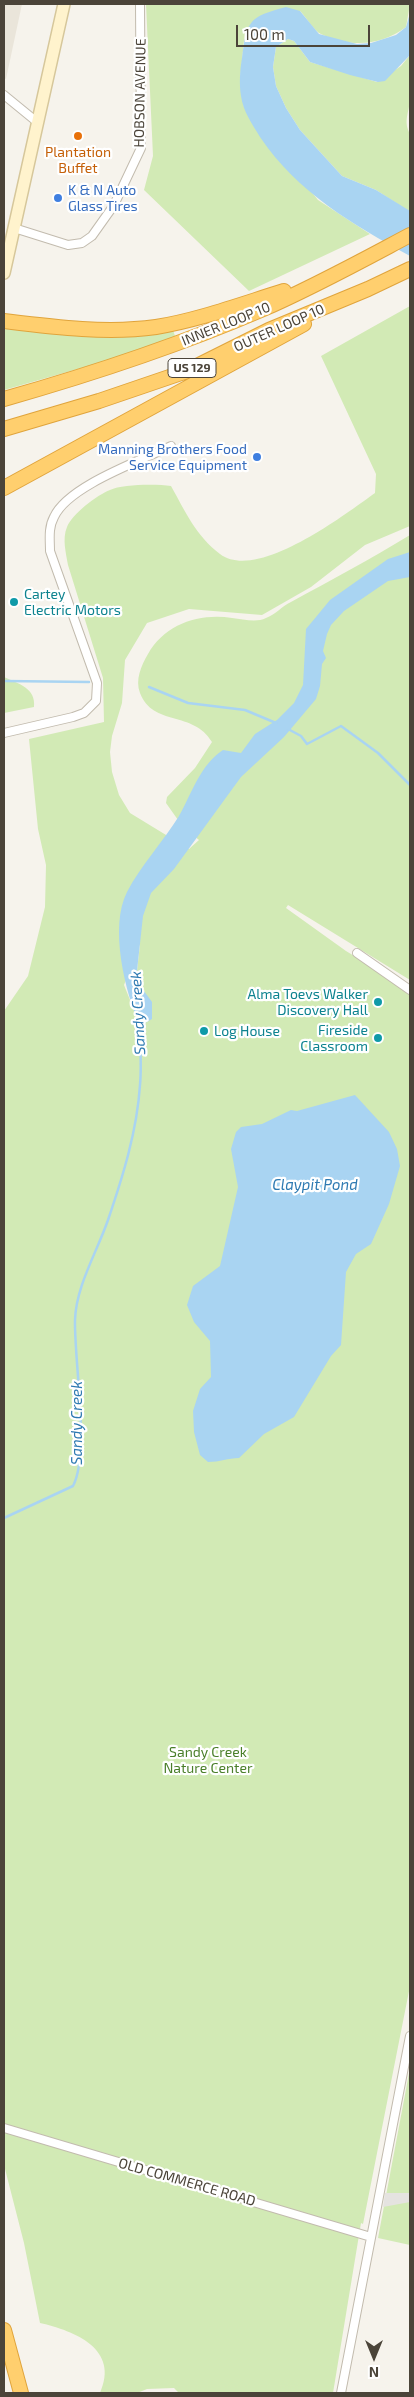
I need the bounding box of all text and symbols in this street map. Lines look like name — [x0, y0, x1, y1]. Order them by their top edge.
scale bar — [239, 15, 373, 47]
text: 100 m — [244, 25, 285, 43]
street label: HOBSON AVENUE — [131, 38, 149, 148]
marker: Plantation Buffet — [72, 130, 84, 142]
place label: Plantation Buffet — [45, 144, 111, 176]
place label: K & N Auto Glass Tires — [68, 182, 138, 214]
marker: K & N Auto Glass Tires — [52, 192, 64, 204]
street label: INNER LOOP 10 — [179, 299, 273, 349]
street label: OUTER LOOP 10 — [231, 300, 327, 356]
road number: US 129 — [168, 358, 216, 378]
place label: Manning Brothers Food Service Equipment — [98, 441, 247, 474]
marker: Manning Brothers Food Service Equipment — [251, 451, 263, 463]
place label: Cartey Electric Motors — [24, 586, 121, 618]
marker: Cartey Electric Motors — [8, 596, 20, 608]
water label: Sandy Creek — [127, 971, 149, 1055]
place label: Alma Toevs Walker Discovery Hall — [247, 986, 368, 1019]
marker: Alma Toevs Walker Discovery Hall — [372, 996, 384, 1008]
place label: Fireside Classroom — [300, 1022, 368, 1054]
place label: Log House — [214, 1023, 280, 1039]
marker: Log House — [198, 1025, 210, 1037]
marker: Fireside Classroom — [372, 1032, 384, 1044]
water label: Claypit Pond — [272, 1176, 358, 1194]
water label: Sandy Creek — [68, 1381, 86, 1465]
park label: Sandy Creek Nature Center — [163, 1744, 253, 1776]
street label: OLD COMMERCE ROAD — [116, 2154, 258, 2210]
north arrow — [349, 2332, 399, 2382]
text: N — [369, 2364, 379, 2381]

